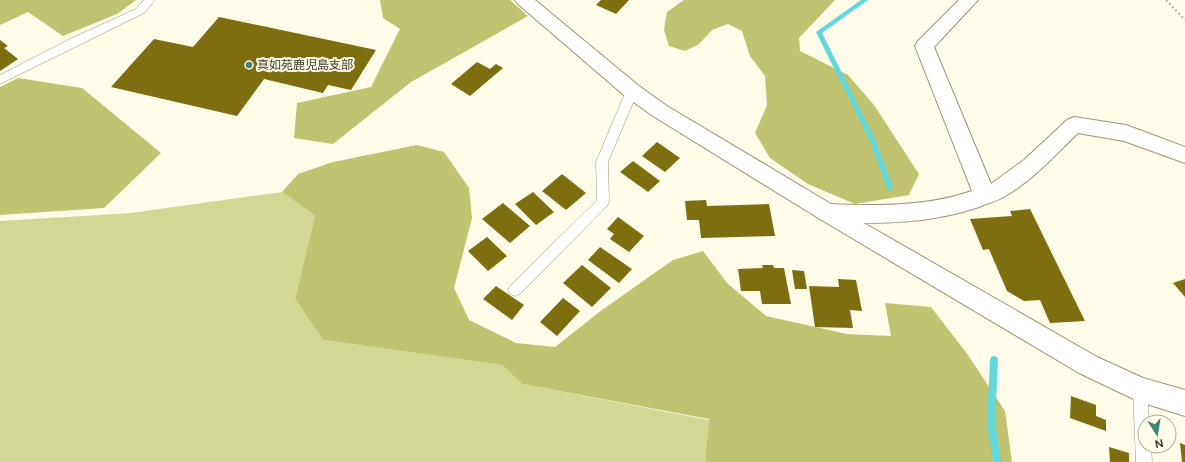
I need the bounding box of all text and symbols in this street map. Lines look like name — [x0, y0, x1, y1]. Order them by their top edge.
place label: 真如苑鹿児島支部 — [257, 58, 353, 72]
marker: 真如苑鹿児島支部 — [244, 60, 254, 70]
north arrow — [1137, 414, 1177, 454]
text: N — [1153, 436, 1164, 451]

